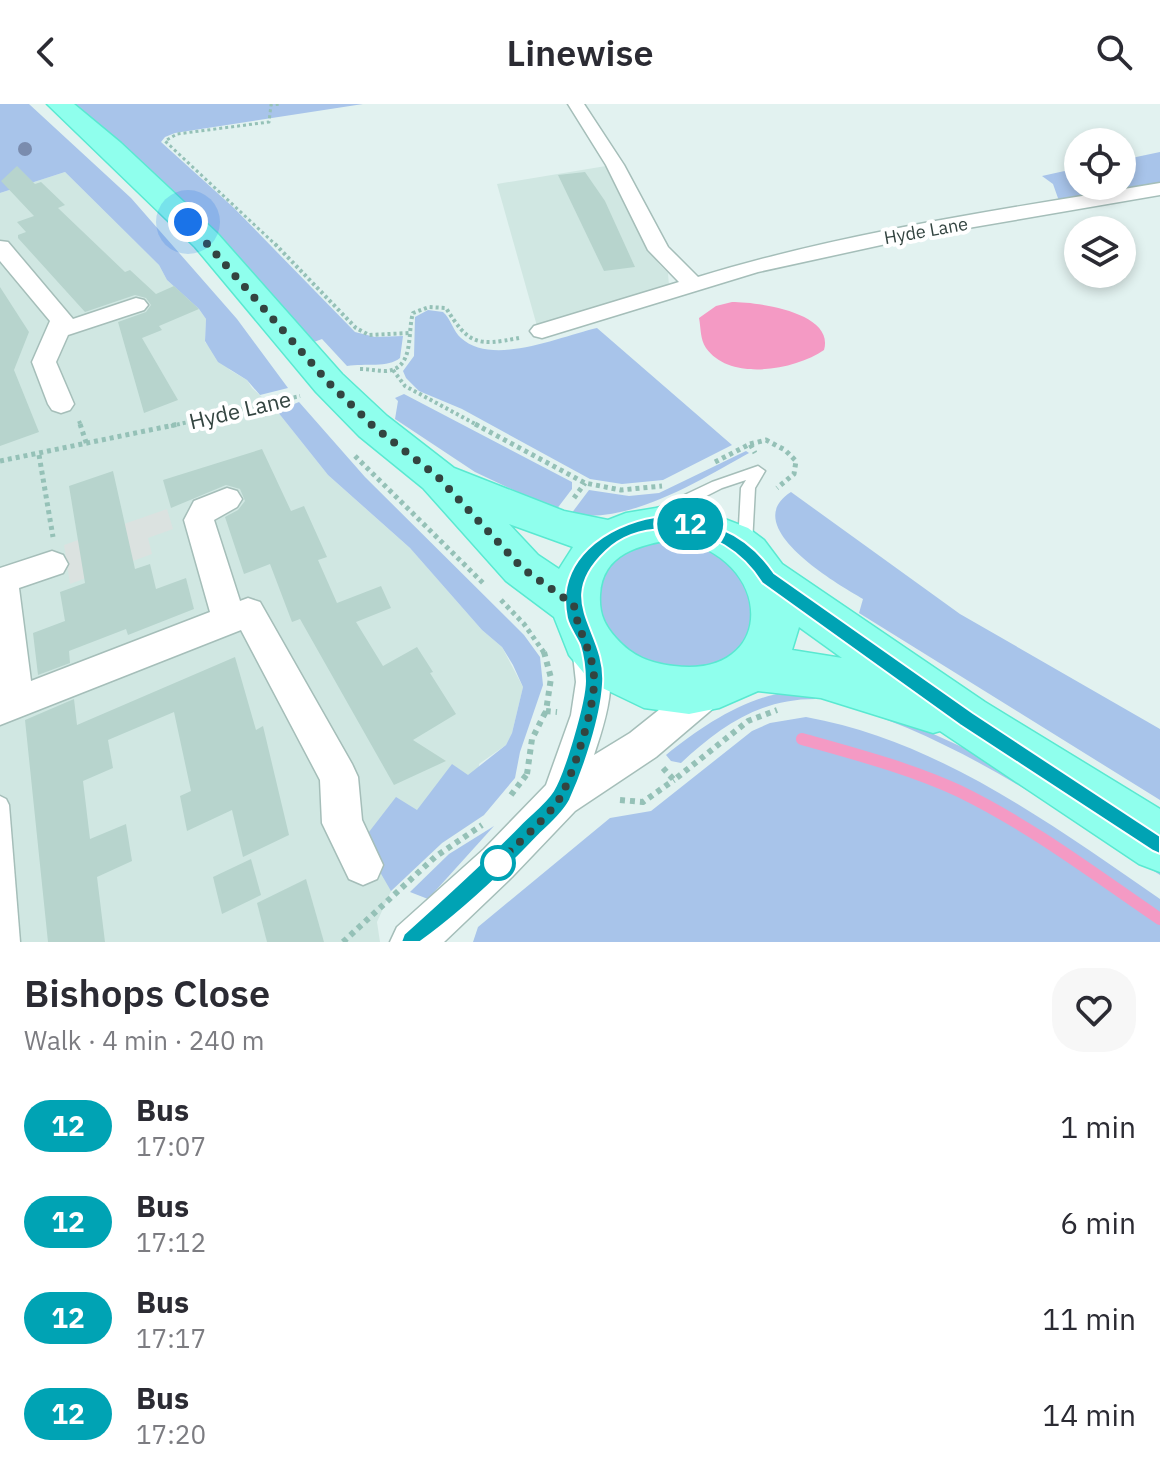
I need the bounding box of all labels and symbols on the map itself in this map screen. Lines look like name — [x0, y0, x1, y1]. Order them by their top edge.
your location — [168, 202, 208, 242]
street label: Hyde Lane — [882, 212, 970, 249]
street label: Hyde Lane — [186, 384, 294, 435]
line badge: 12 — [654, 498, 726, 550]
unlabelled marker — [481, 846, 515, 880]

